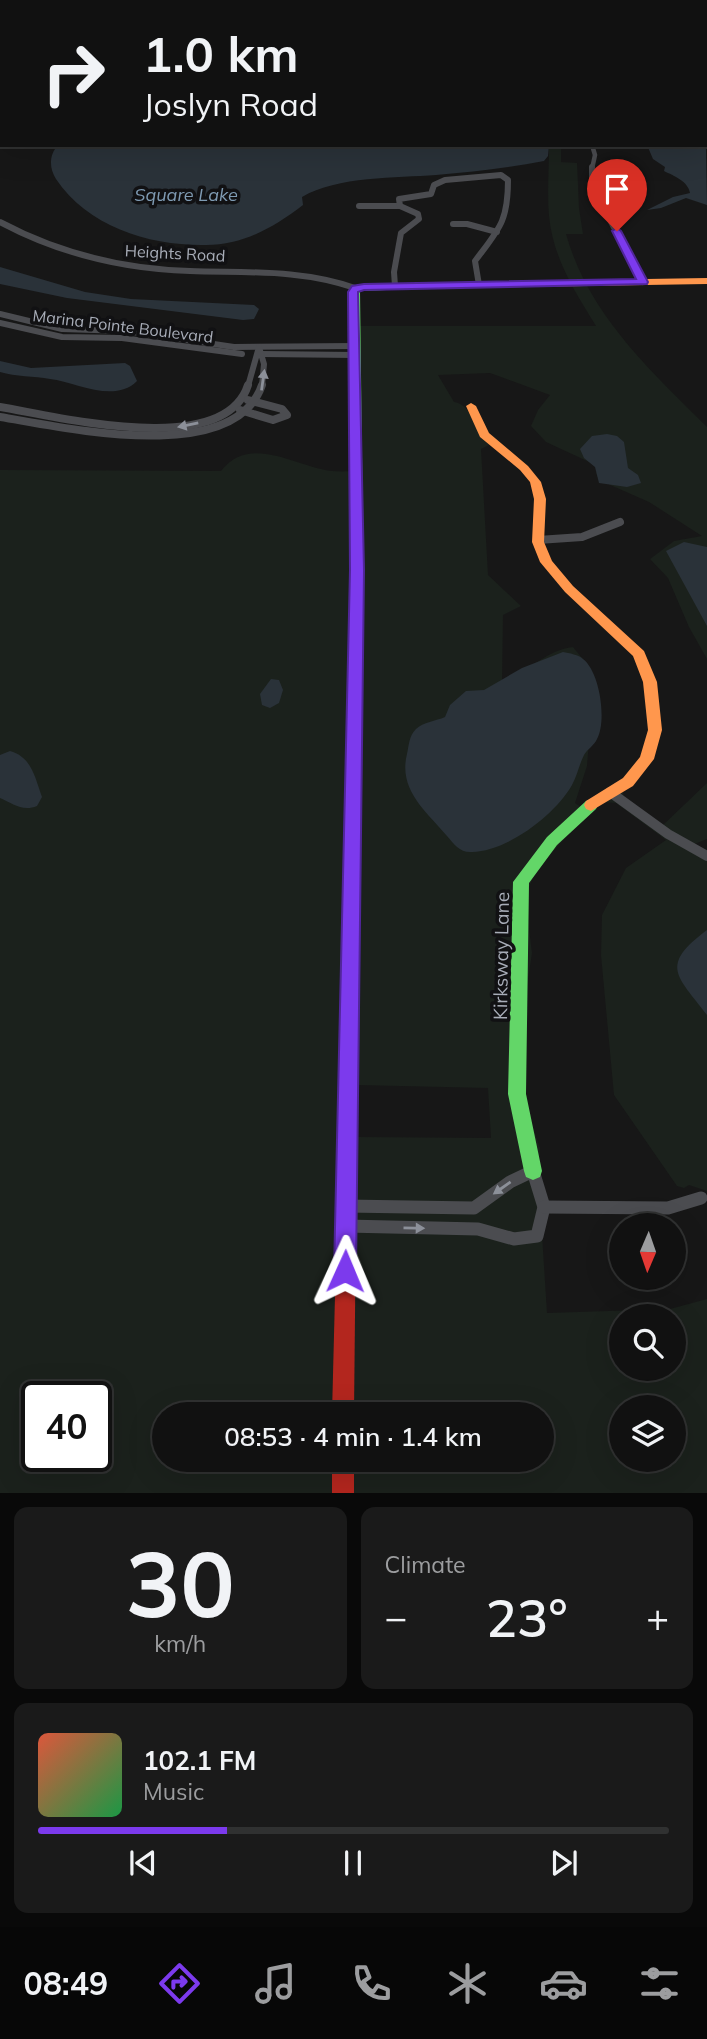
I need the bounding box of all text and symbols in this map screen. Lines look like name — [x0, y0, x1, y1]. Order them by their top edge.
text: 1.0 km — [143, 23, 298, 84]
icon: right — [28, 28, 119, 119]
text: Joslyn Road — [143, 84, 318, 124]
pin — [587, 159, 647, 231]
icon: arrive — [598, 170, 636, 208]
water label: Square Lake — [134, 183, 238, 206]
street label: Heights Road — [124, 240, 226, 266]
street label: Marina Pointe Boulevard — [32, 305, 214, 347]
one-way arrow — [258, 369, 269, 391]
one-way arrow — [176, 419, 198, 430]
street label: Kirksway Lane — [488, 892, 514, 1020]
one-way arrow — [493, 1181, 511, 1195]
north arrow — [609, 1213, 686, 1290]
map controls — [609, 1213, 686, 1472]
one-way arrow — [403, 1222, 425, 1233]
position arrow — [308, 1234, 382, 1308]
button: search — [609, 1304, 686, 1381]
speed limit sign: 40 — [21, 1381, 112, 1472]
button: layers — [609, 1395, 686, 1472]
text: 08:53 · 4 min · 1.4 km — [224, 1420, 482, 1453]
text: 30 — [126, 1526, 235, 1640]
text: Climate — [385, 1550, 466, 1579]
text: 23° — [486, 1585, 568, 1650]
text: − — [385, 1593, 407, 1641]
text: + — [646, 1593, 669, 1641]
text: km/h — [154, 1629, 206, 1658]
text: 102.1 FM — [143, 1744, 256, 1777]
text: Music — [143, 1777, 204, 1806]
icon: previous — [124, 1844, 162, 1882]
icon: pause — [334, 1844, 372, 1882]
icon: next — [545, 1844, 583, 1882]
icon: directions — [155, 1959, 204, 2008]
icon: music — [251, 1959, 300, 2008]
icon: phone — [347, 1959, 396, 2008]
icon: climate — [443, 1959, 492, 2008]
icon: car — [539, 1959, 588, 2008]
icon: filters — [635, 1959, 684, 2008]
text: 08:49 — [23, 1963, 108, 2003]

